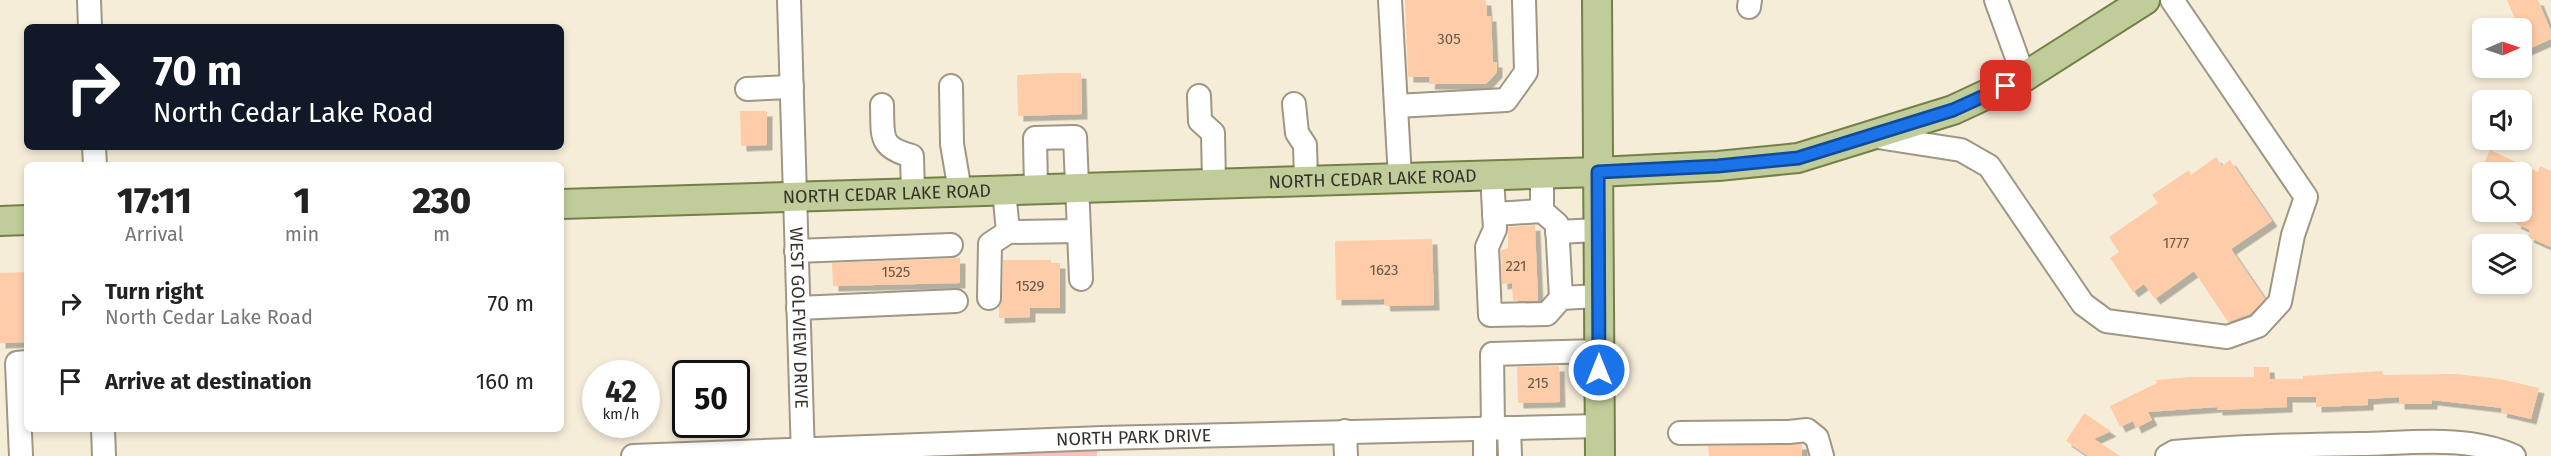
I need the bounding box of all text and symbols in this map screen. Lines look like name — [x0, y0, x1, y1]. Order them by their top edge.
north arrow — [2472, 18, 2532, 78]
map controls — [2472, 18, 2532, 294]
house number: 305 — [1437, 30, 1461, 48]
text: 70 m — [153, 46, 242, 96]
icon: right — [54, 48, 132, 126]
pin — [1980, 60, 2031, 111]
icon: arrive — [1989, 69, 2022, 102]
button: sound — [2472, 90, 2532, 150]
text: North Cedar Lake Road — [153, 97, 434, 129]
button: search — [2472, 162, 2532, 222]
street label: NORTH CEDAR LAKE ROAD — [1268, 165, 1477, 193]
text: 17:11 — [117, 179, 192, 223]
text: 1 — [293, 179, 311, 223]
text: 230 — [412, 179, 471, 223]
street label: NORTH CEDAR LAKE ROAD — [783, 180, 991, 208]
text: Arrival — [125, 222, 184, 246]
text: min — [285, 222, 319, 246]
text: m — [433, 222, 450, 246]
street label: WEST GOLFVIEW DRIVE — [785, 227, 813, 409]
house number: 1777 — [2163, 234, 2190, 252]
button: layers — [2472, 234, 2532, 294]
house number: 221 — [1506, 257, 1526, 275]
house number: 1623 — [1369, 261, 1399, 279]
house number: 1525 — [882, 263, 910, 281]
house number: 1529 — [1016, 277, 1045, 295]
text: Turn right — [105, 278, 204, 305]
icon: right — [54, 287, 87, 320]
text: 70 m — [488, 290, 534, 317]
text: North Cedar Lake Road — [105, 305, 313, 329]
position arrow — [1567, 338, 1631, 402]
speed limit sign: 50 — [672, 360, 750, 438]
icon: arrive — [54, 365, 87, 398]
text: Arrive at destination — [105, 368, 312, 395]
text: 160 m — [476, 368, 534, 395]
text: 42 — [605, 374, 637, 410]
house number: 215 — [1527, 374, 1549, 392]
text: km/h — [602, 405, 640, 423]
street label: NORTH PARK DRIVE — [1056, 424, 1211, 451]

